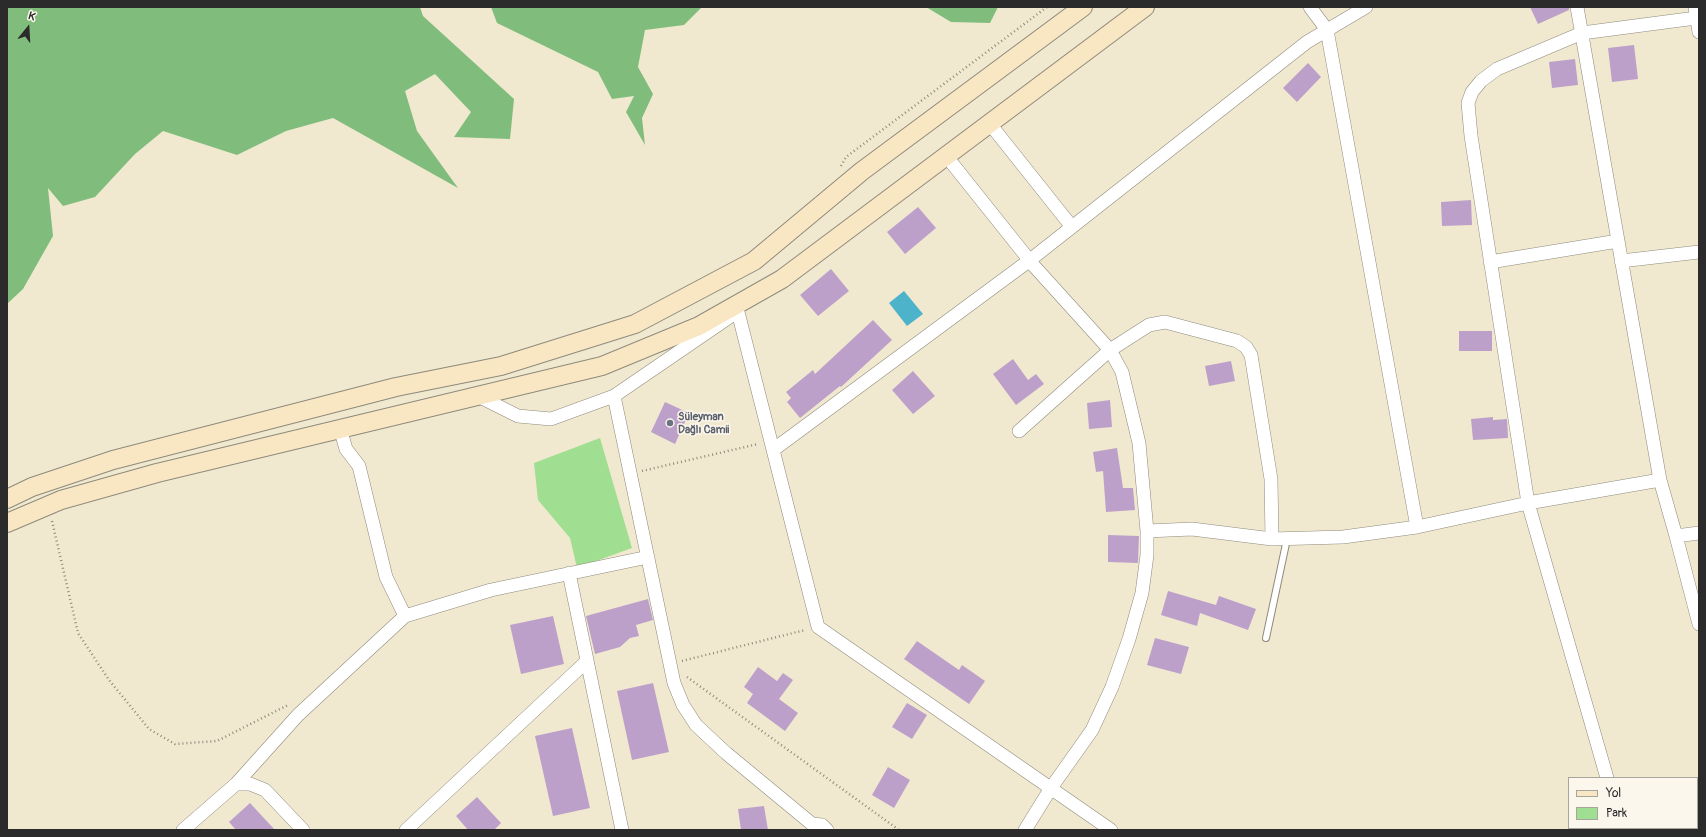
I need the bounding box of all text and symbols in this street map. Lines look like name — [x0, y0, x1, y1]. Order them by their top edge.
north arrow — [8, 8, 48, 48]
text: K — [27, 9, 37, 23]
place label: Süleyman Dağlı Camii — [678, 410, 729, 436]
marker: Süleyman Dağlı Camii — [665, 418, 675, 428]
legend — [1568, 777, 1698, 829]
text: Yol — [1606, 786, 1621, 801]
text: Park — [1606, 806, 1627, 821]

